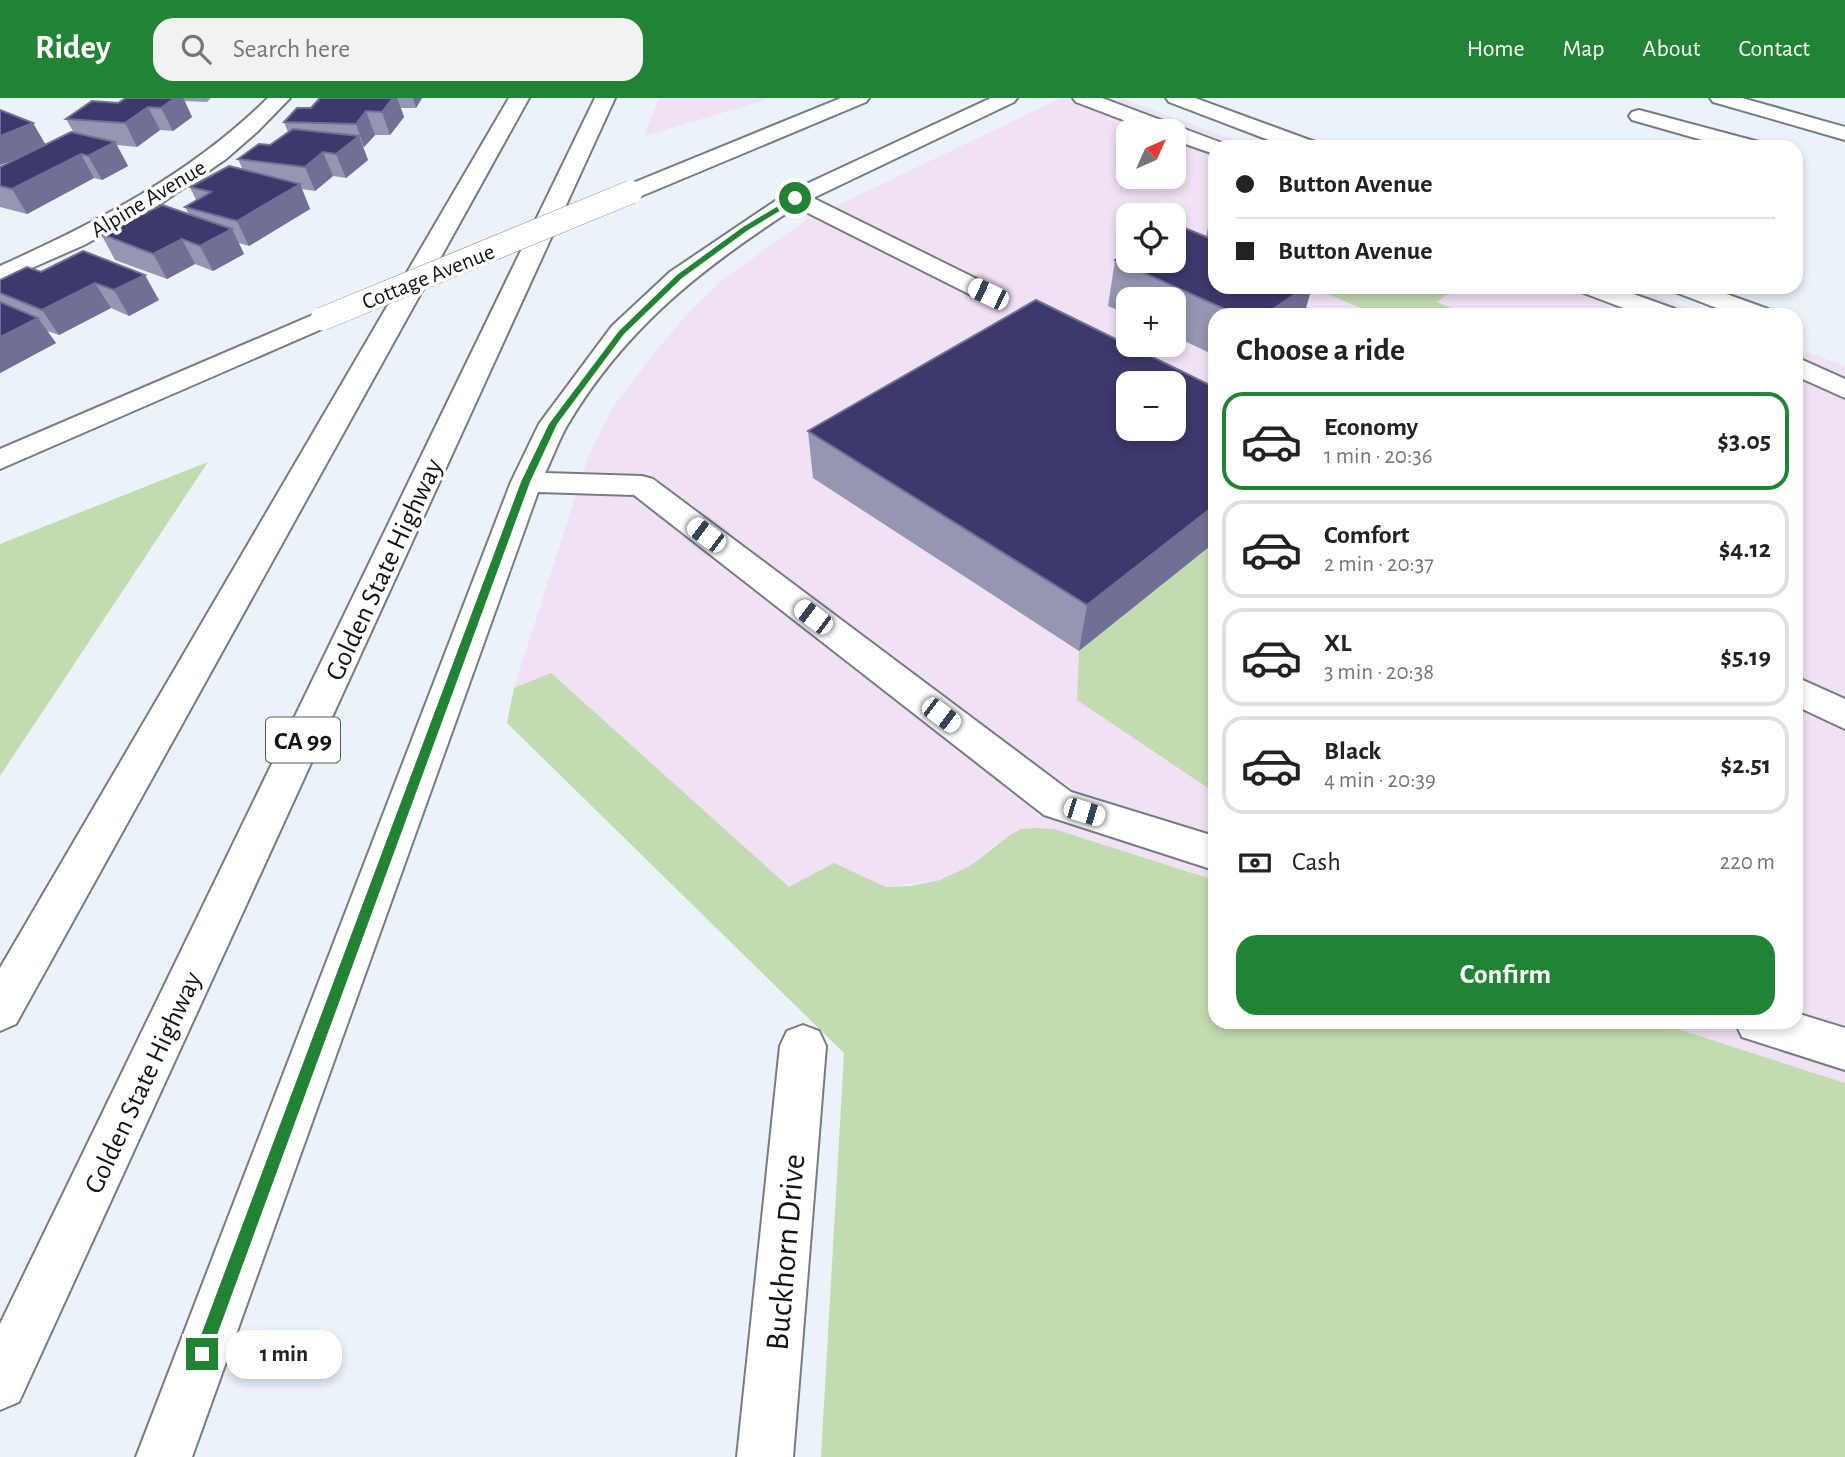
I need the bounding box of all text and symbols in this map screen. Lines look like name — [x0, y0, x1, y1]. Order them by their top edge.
search box — [153, 18, 643, 81]
icon: search — [177, 30, 215, 68]
text: Ridey — [35, 32, 111, 65]
text: Search here — [233, 36, 350, 62]
text: Home — [1467, 37, 1525, 61]
text: Map — [1563, 37, 1605, 61]
text: About — [1643, 37, 1700, 61]
text: Contact — [1738, 37, 1810, 61]
north arrow — [1116, 119, 1186, 189]
map controls — [1116, 119, 1186, 441]
street label: Alpine Avenue — [87, 156, 210, 243]
text: Button Avenue — [1278, 171, 1433, 197]
route start — [779, 182, 811, 214]
button: locate — [1116, 203, 1186, 273]
text: Button Avenue — [1278, 238, 1433, 264]
street label: Cottage Avenue — [359, 240, 498, 314]
car — [965, 275, 1012, 313]
button: + — [1116, 287, 1186, 357]
text: Choose a ride — [1236, 334, 1405, 366]
button: − — [1116, 371, 1186, 441]
icon: car — [1240, 410, 1303, 473]
text: Economy — [1324, 414, 1418, 440]
text: $3.05 — [1717, 428, 1771, 454]
text: 1 min · 20:36 — [1324, 445, 1433, 468]
street label: Golden State Highway — [321, 455, 448, 685]
car — [683, 514, 730, 556]
icon: car — [1240, 518, 1303, 581]
text: Comfort — [1324, 522, 1409, 548]
text: $4.12 — [1719, 536, 1771, 562]
text: 2 min · 20:37 — [1324, 553, 1434, 576]
car — [790, 596, 837, 638]
icon: car — [1240, 626, 1303, 689]
text: XL — [1324, 630, 1351, 656]
text: $5.19 — [1720, 644, 1771, 670]
text: 3 min · 20:38 — [1324, 661, 1434, 684]
car — [918, 694, 965, 736]
road number: CA 99 — [266, 718, 340, 762]
icon: car — [1240, 734, 1303, 797]
text: Black — [1324, 738, 1381, 764]
text: $2.51 — [1721, 752, 1771, 778]
text: 4 min · 20:39 — [1324, 769, 1436, 792]
car — [1061, 796, 1108, 828]
icon: cash — [1236, 844, 1274, 882]
text: Cash — [1292, 849, 1341, 875]
text: 220 m — [1720, 851, 1775, 874]
button: Confirm — [1236, 935, 1775, 1015]
street label: Golden State Highway — [80, 968, 207, 1198]
street label: Buckhorn Drive — [761, 1153, 812, 1352]
callout: 1 min — [227, 1330, 342, 1378]
route end — [186, 1338, 218, 1370]
text: 1 min — [260, 1343, 308, 1366]

